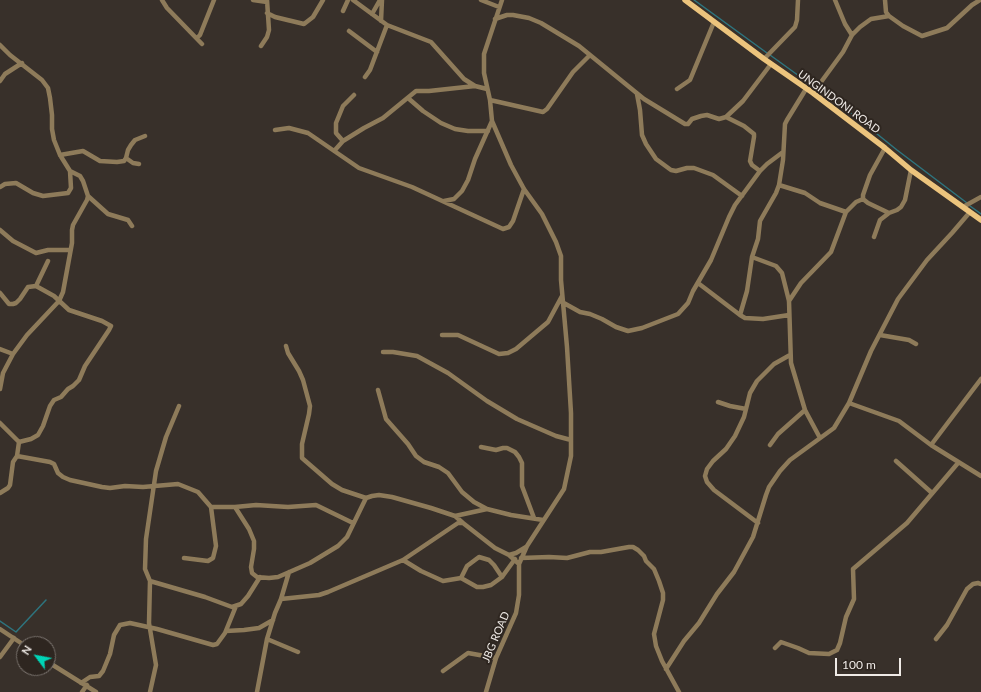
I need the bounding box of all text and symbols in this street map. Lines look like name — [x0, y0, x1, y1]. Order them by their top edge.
street label: UNGINDONI ROAD — [795, 68, 883, 136]
street label: JBG ROAD — [479, 610, 513, 664]
north arrow — [16, 636, 56, 676]
text: N — [18, 643, 34, 657]
scale bar — [837, 650, 903, 676]
text: 100 m — [842, 657, 876, 672]

